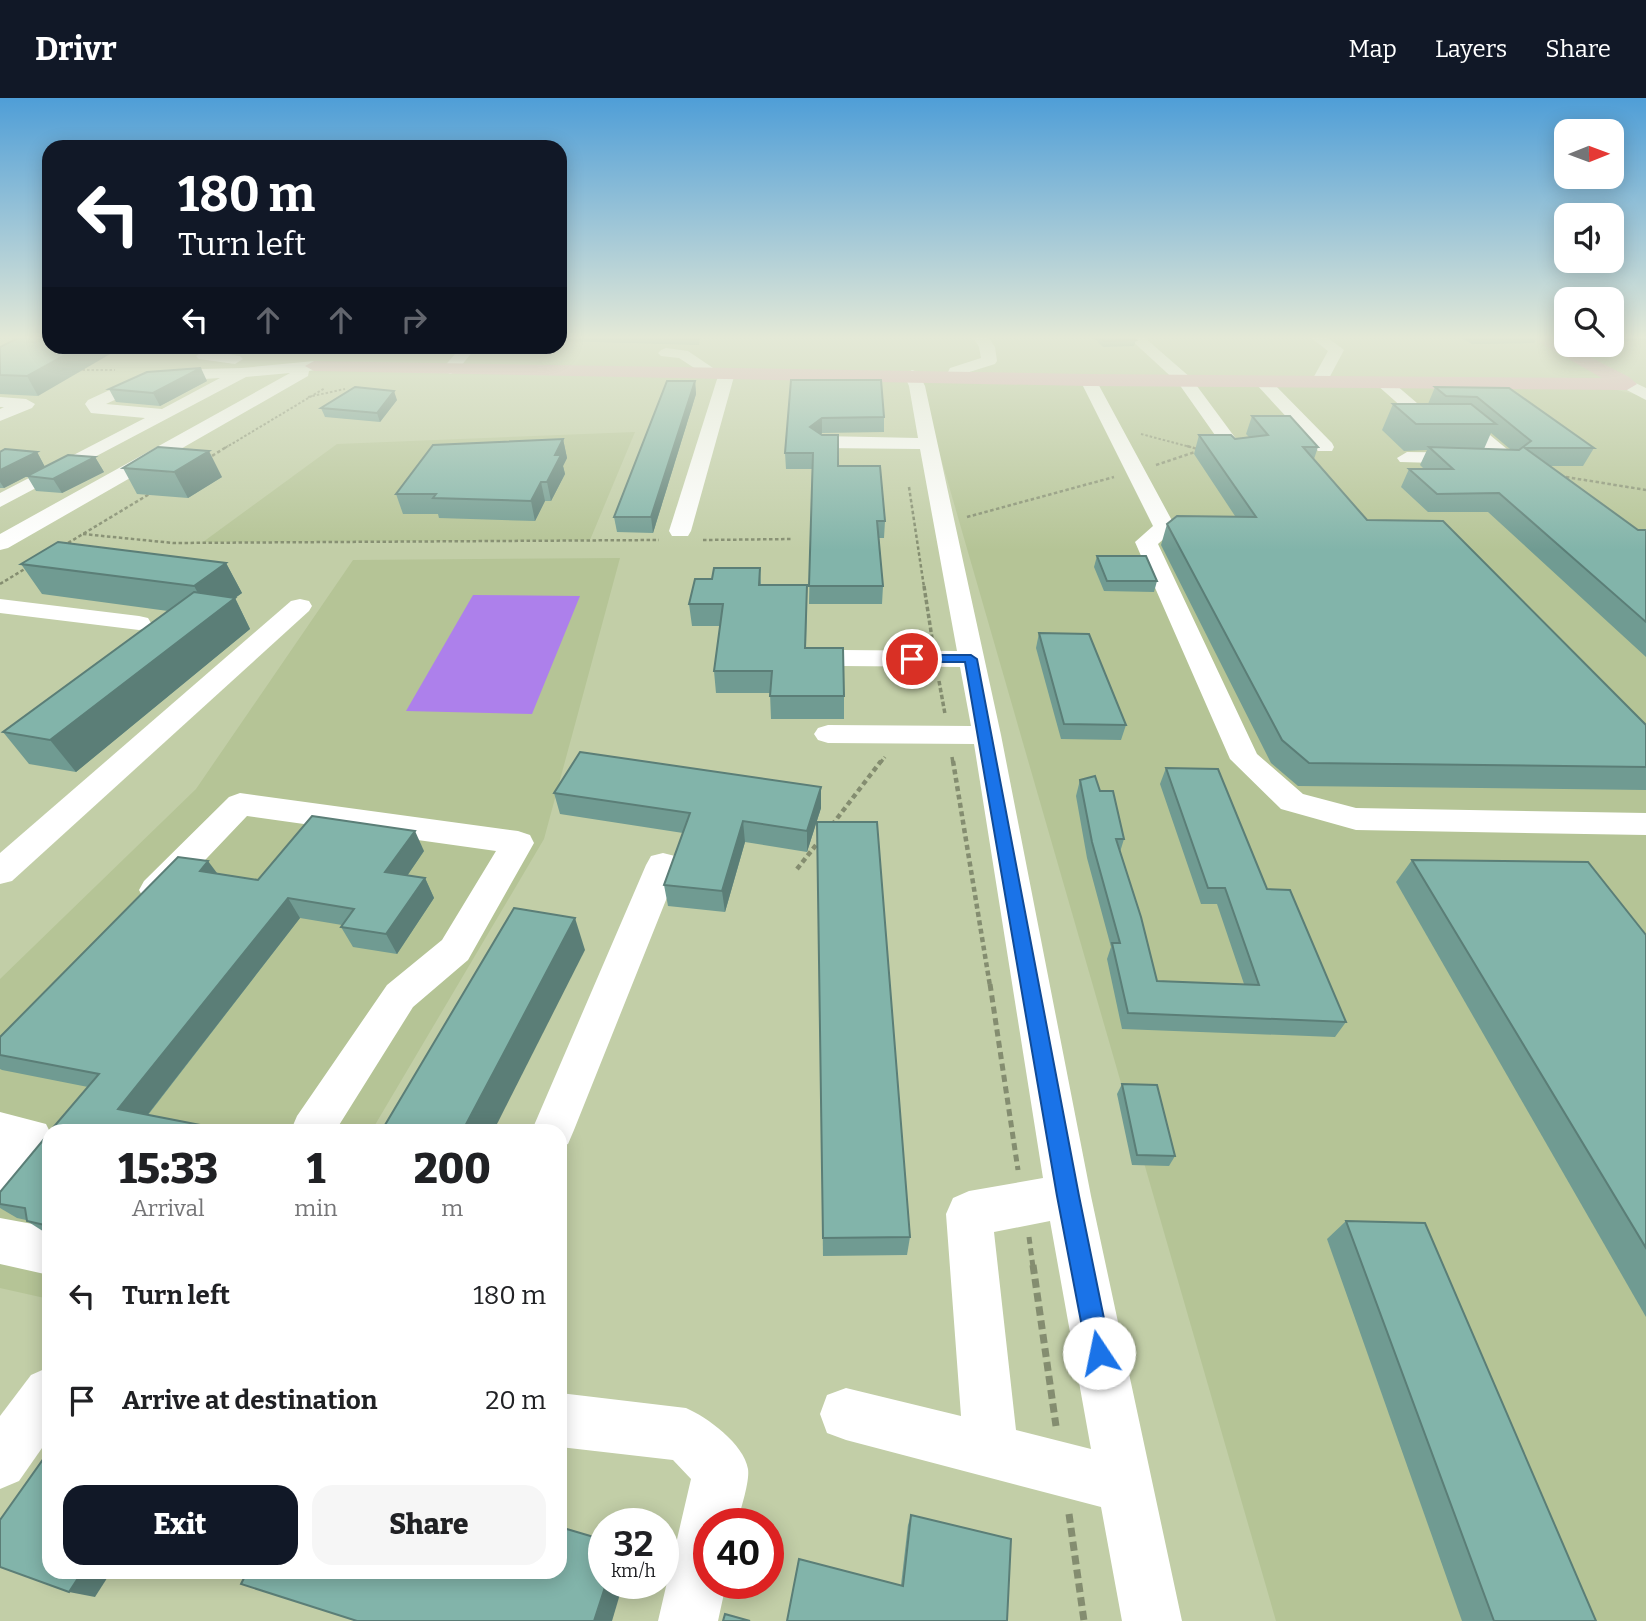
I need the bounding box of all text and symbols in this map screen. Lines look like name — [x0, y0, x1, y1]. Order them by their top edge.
text: Drivr — [35, 29, 117, 69]
text: Map — [1349, 35, 1397, 63]
text: Layers — [1435, 35, 1507, 63]
text: Share — [1545, 35, 1611, 63]
north arrow — [1554, 119, 1624, 189]
map controls — [1554, 119, 1624, 357]
text: 180 m — [178, 165, 315, 224]
icon: left — [63, 168, 154, 259]
button: sound — [1554, 203, 1624, 273]
text: Turn left — [178, 225, 306, 263]
button: search — [1554, 287, 1624, 357]
icon: left — [176, 301, 214, 339]
icon: ahead — [249, 301, 287, 339]
icon: ahead — [322, 301, 360, 339]
icon: right — [395, 301, 433, 339]
pin — [882, 629, 942, 689]
icon: arrive — [893, 640, 931, 678]
text: 15:33 — [118, 1144, 218, 1194]
text: 1 — [307, 1144, 325, 1194]
text: 200 — [414, 1144, 491, 1194]
text: Arrival — [132, 1194, 205, 1222]
text: min — [294, 1194, 338, 1222]
text: m — [441, 1194, 463, 1222]
icon: left — [63, 1277, 101, 1315]
text: Turn left — [122, 1280, 230, 1311]
text: 180 m — [473, 1280, 546, 1311]
position arrow — [1062, 1316, 1136, 1390]
icon: arrive — [63, 1382, 101, 1420]
text: Arrive at destination — [122, 1385, 377, 1416]
text: 20 m — [485, 1385, 546, 1416]
button: Exit — [63, 1485, 298, 1565]
button: Share — [312, 1485, 546, 1565]
speed limit sign: 40 — [693, 1508, 784, 1599]
text: 32 — [614, 1523, 653, 1565]
text: km/h — [611, 1560, 656, 1582]

